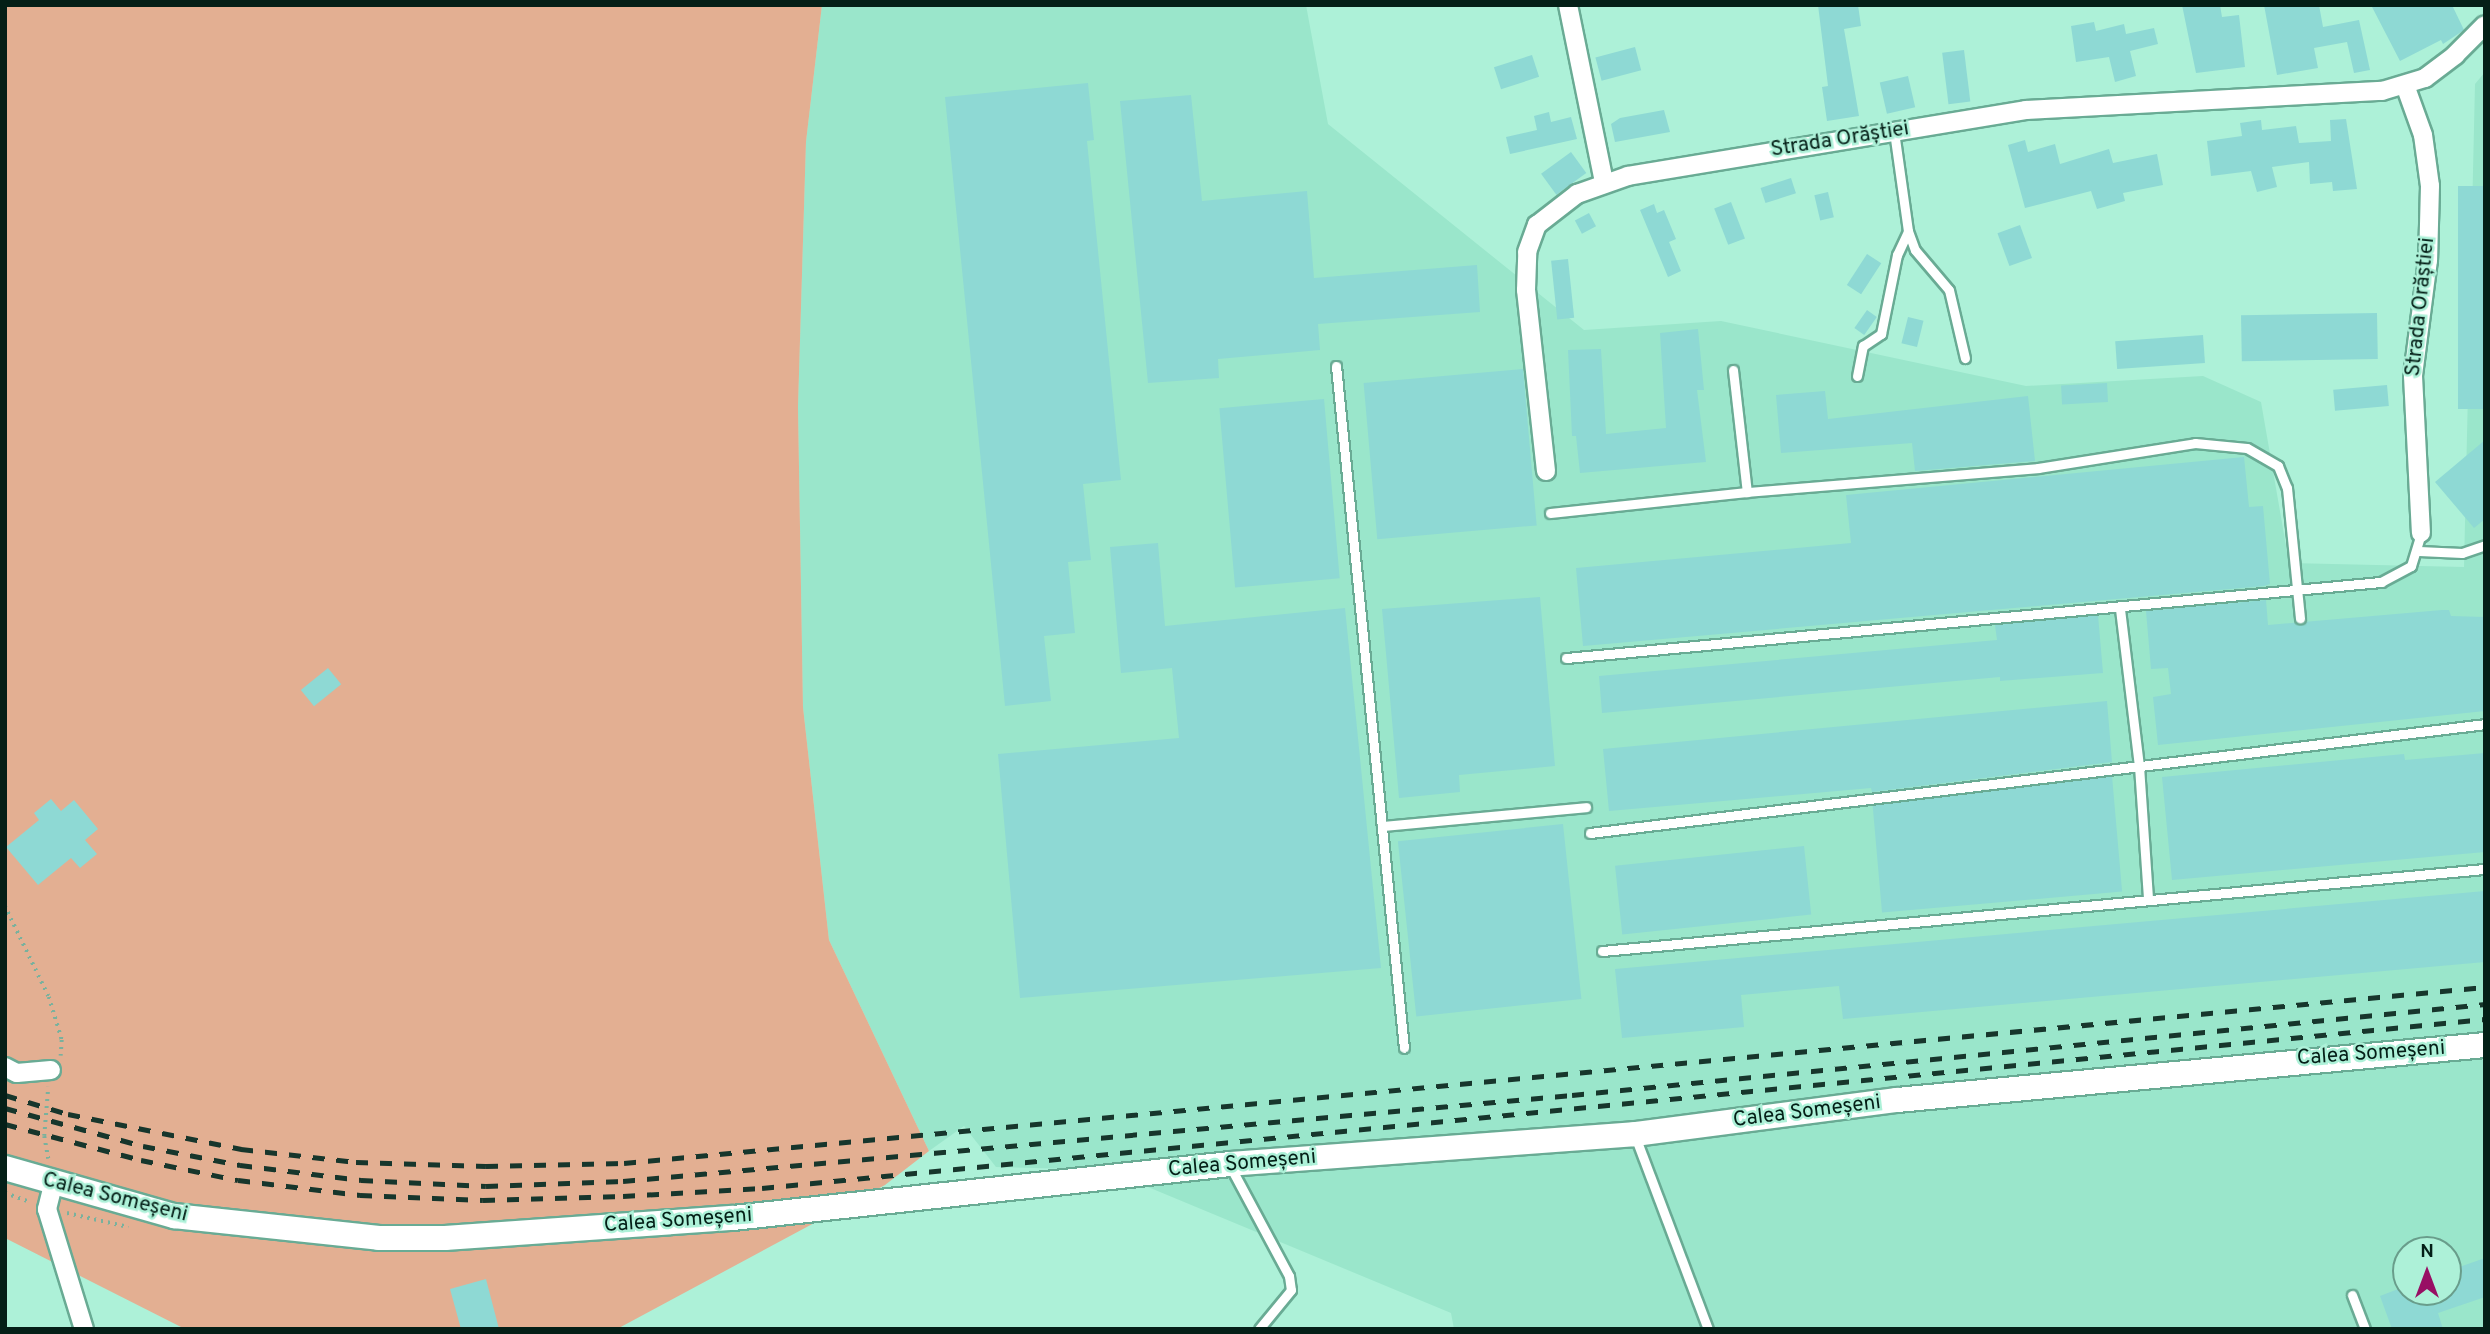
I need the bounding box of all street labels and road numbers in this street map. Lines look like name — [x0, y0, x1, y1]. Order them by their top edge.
street label: Strada Orăștiei — [1769, 117, 1911, 163]
street label: Strada Orăștiei — [2401, 236, 2441, 378]
street label: Calea Someșeni — [2296, 1036, 2446, 1072]
street label: Calea Someșeni — [1732, 1090, 1882, 1134]
street label: Calea Someșeni — [1167, 1145, 1317, 1183]
street label: Calea Someșeni — [40, 1168, 190, 1228]
street label: Calea Someșeni — [603, 1203, 753, 1239]

